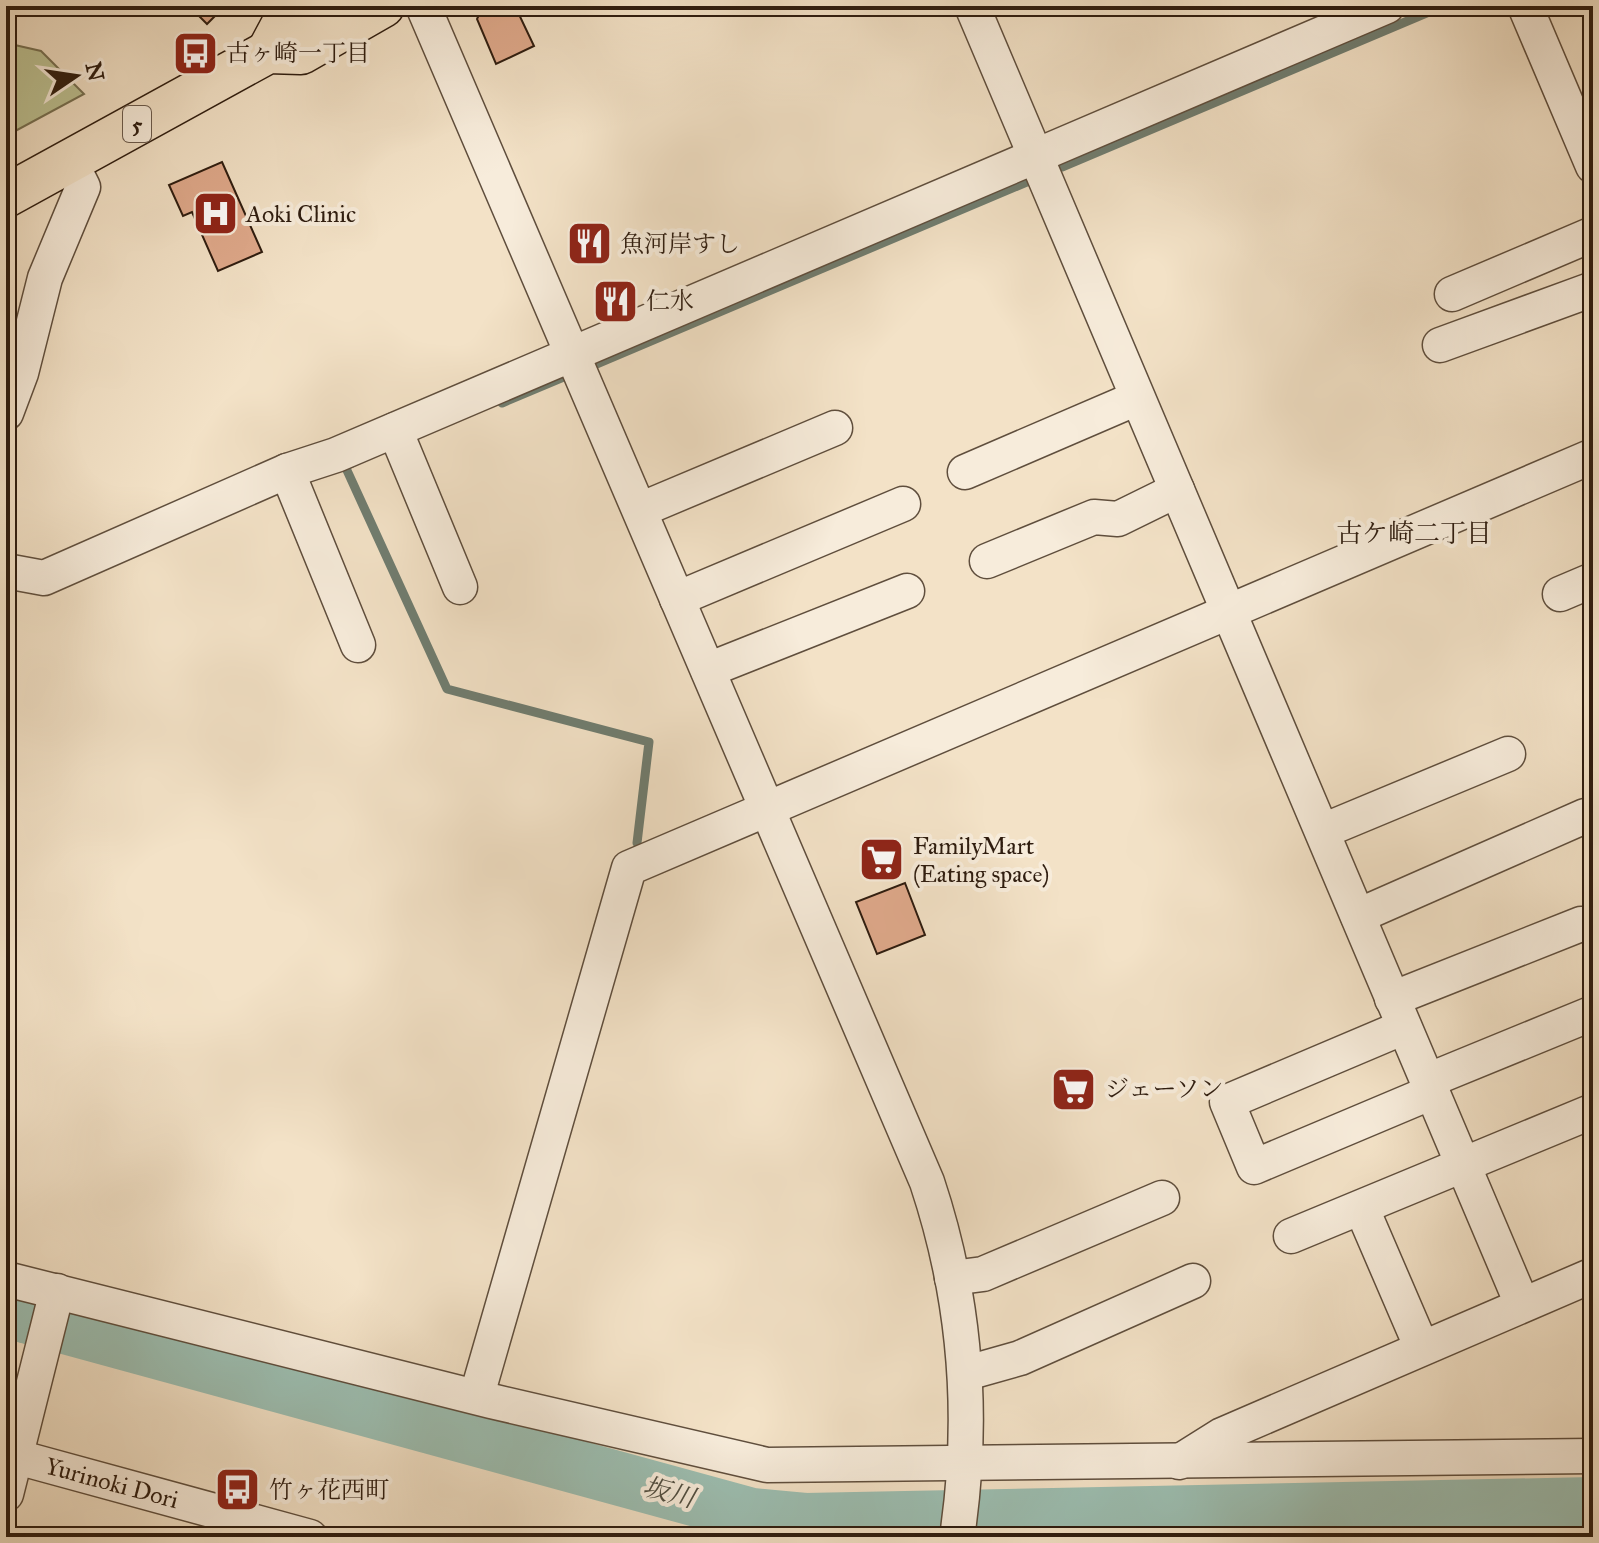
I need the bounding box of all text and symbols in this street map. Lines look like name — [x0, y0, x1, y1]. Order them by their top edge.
bus stop icon: 古ヶ崎一丁目 — [171, 29, 219, 77]
north arrow — [36, 36, 116, 116]
place label: 古ヶ崎一丁目 — [226, 38, 370, 68]
text: N — [80, 59, 110, 84]
road number: 5 — [123, 106, 151, 142]
hospital icon: Aoki Clinic — [191, 190, 239, 238]
place label: Aoki Clinic — [245, 199, 356, 229]
restaurant icon: 魚河岸すし — [565, 220, 613, 268]
place label: 魚河岸すし — [620, 229, 740, 259]
restaurant icon: 仁水 — [591, 277, 639, 325]
place label: 仁水 — [646, 286, 694, 316]
district label: 古ケ崎二丁目 — [1336, 517, 1492, 549]
place label: FamilyMart (Eating space) — [913, 831, 1049, 889]
supermarket icon: FamilyMart (Eating space) — [858, 836, 906, 884]
supermarket icon: ジェーソン — [1050, 1065, 1098, 1113]
place label: ジェーソン — [1105, 1074, 1224, 1104]
street label: Yurinoki Dori — [42, 1451, 182, 1515]
bus stop icon: 竹ヶ花西町 — [214, 1466, 262, 1514]
water label: 坂川 — [640, 1470, 701, 1515]
place label: 竹ヶ花西町 — [269, 1475, 389, 1505]

